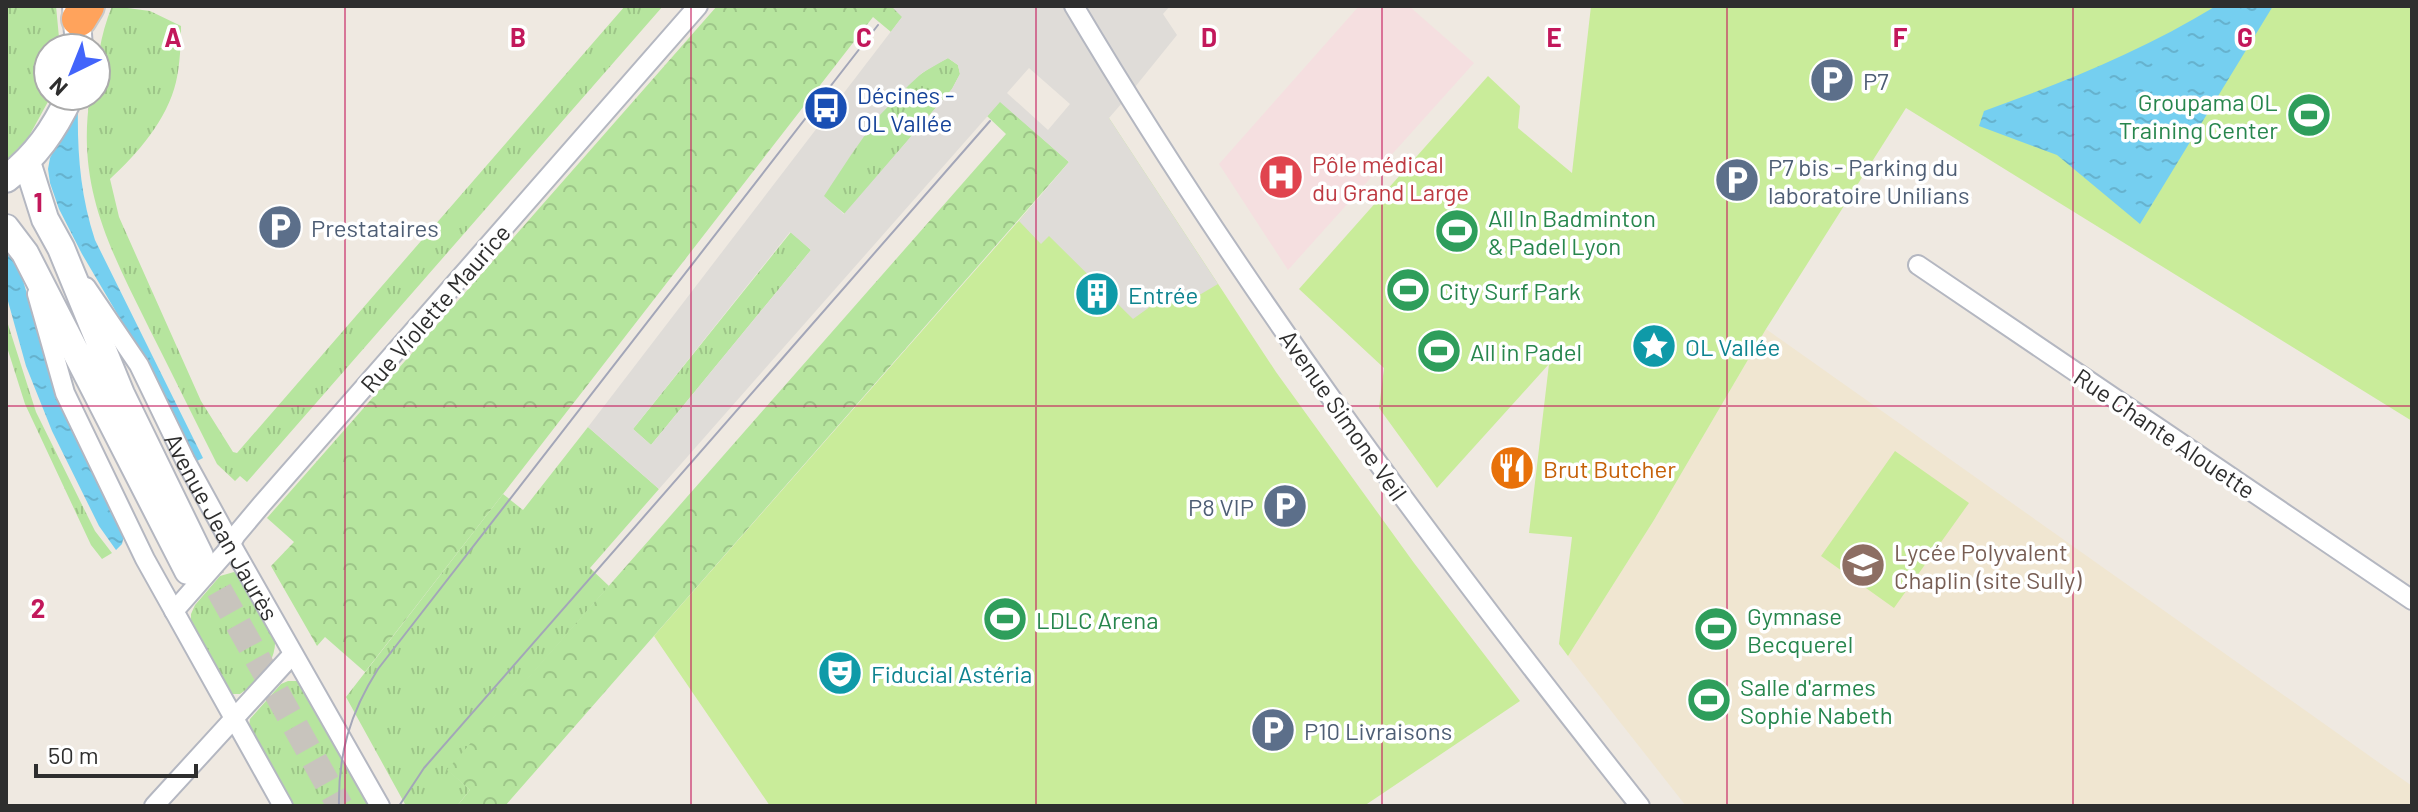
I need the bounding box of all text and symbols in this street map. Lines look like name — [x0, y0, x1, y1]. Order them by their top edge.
text: A — [164, 21, 182, 52]
text: B — [510, 21, 526, 52]
text: C — [856, 21, 872, 52]
text: D — [1201, 21, 1217, 52]
text: E — [1546, 21, 1562, 52]
text: F — [1893, 21, 1908, 52]
text: G — [2237, 21, 2253, 52]
north arrow — [32, 32, 112, 112]
parking icon: P7 — [1808, 56, 1856, 104]
place label: P7 — [1863, 66, 1889, 95]
text: N — [43, 73, 72, 102]
place label: Décines - OL Vallée — [857, 80, 954, 137]
bus stop icon: Décines - OL Vallée — [802, 84, 850, 132]
place label: Groupama OL Training Center — [2119, 87, 2278, 144]
sports icon: Groupama OL Training Center — [2285, 91, 2333, 139]
place label: Pôle médical du Grand Large — [1312, 149, 1469, 206]
place label: P7 bis - Parking du laboratoire Unilians — [1768, 152, 1969, 209]
hospital icon: Pôle médical du Grand Large — [1257, 153, 1305, 201]
parking icon: P7 bis - Parking du laboratoire Unilians — [1713, 156, 1761, 204]
text: 1 — [33, 186, 43, 217]
parking icon: Prestataires — [256, 203, 304, 251]
place label: All In Badminton & Padel Lyon — [1488, 203, 1656, 260]
sports icon: All In Badminton & Padel Lyon — [1433, 207, 1481, 255]
place label: Prestataires — [311, 213, 439, 242]
street label: Rue Violette Maurice — [354, 218, 516, 398]
sports icon: City Surf Park — [1384, 266, 1432, 314]
building icon: Entrée — [1073, 270, 1121, 318]
place label: City Surf Park — [1439, 276, 1581, 305]
place label: Entrée — [1128, 280, 1198, 309]
place icon: OL Vallée — [1630, 322, 1678, 370]
street label: Avenue Simone Veil — [1274, 324, 1414, 506]
sports icon: All in Padel — [1415, 327, 1463, 375]
place label: OL Vallée — [1685, 332, 1780, 361]
place label: All in Padel — [1470, 337, 1582, 366]
street label: Rue Chante Alouette — [2069, 362, 2261, 504]
street label: Avenue Jean Jaurès — [159, 428, 286, 625]
restaurant icon: Brut Butcher — [1488, 444, 1536, 492]
place label: Brut Butcher — [1543, 454, 1676, 483]
parking icon: P8 VIP — [1261, 482, 1309, 530]
place label: P8 VIP — [1188, 492, 1254, 521]
place label: Lycée Polyvalent Chaplin (site Sully) — [1894, 537, 2082, 594]
school or university icon: Lycée Polyvalent Chaplin (site Sully) — [1839, 541, 1887, 589]
text: 2 — [31, 592, 45, 623]
sports icon: LDLC Arena — [981, 595, 1029, 643]
place label: Gymnase Becquerel — [1747, 601, 1853, 658]
place label: LDLC Arena — [1036, 605, 1159, 634]
sports icon: Gymnase Becquerel — [1692, 605, 1740, 653]
theatre icon: Fiducial Astéria — [816, 649, 864, 697]
place label: Fiducial Astéria — [871, 659, 1032, 688]
place label: Salle d'armes Sophie Nabeth — [1740, 672, 1893, 729]
sports icon: Salle d'armes Sophie Nabeth — [1685, 676, 1733, 724]
parking icon: P10 Livraisons — [1249, 706, 1297, 754]
place label: P10 Livraisons — [1304, 716, 1452, 745]
scale bar — [36, 728, 196, 778]
text: 50 m — [48, 740, 99, 769]

